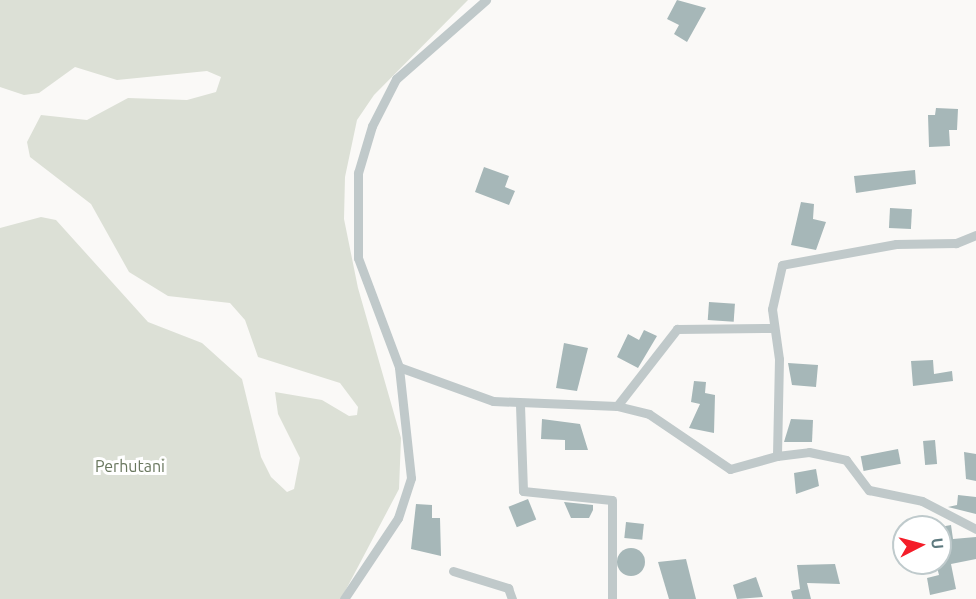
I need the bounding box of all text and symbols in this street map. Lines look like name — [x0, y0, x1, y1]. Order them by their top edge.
park label: Perhutani — [95, 456, 165, 476]
north arrow — [892, 515, 952, 575]
text: U — [928, 537, 947, 550]

